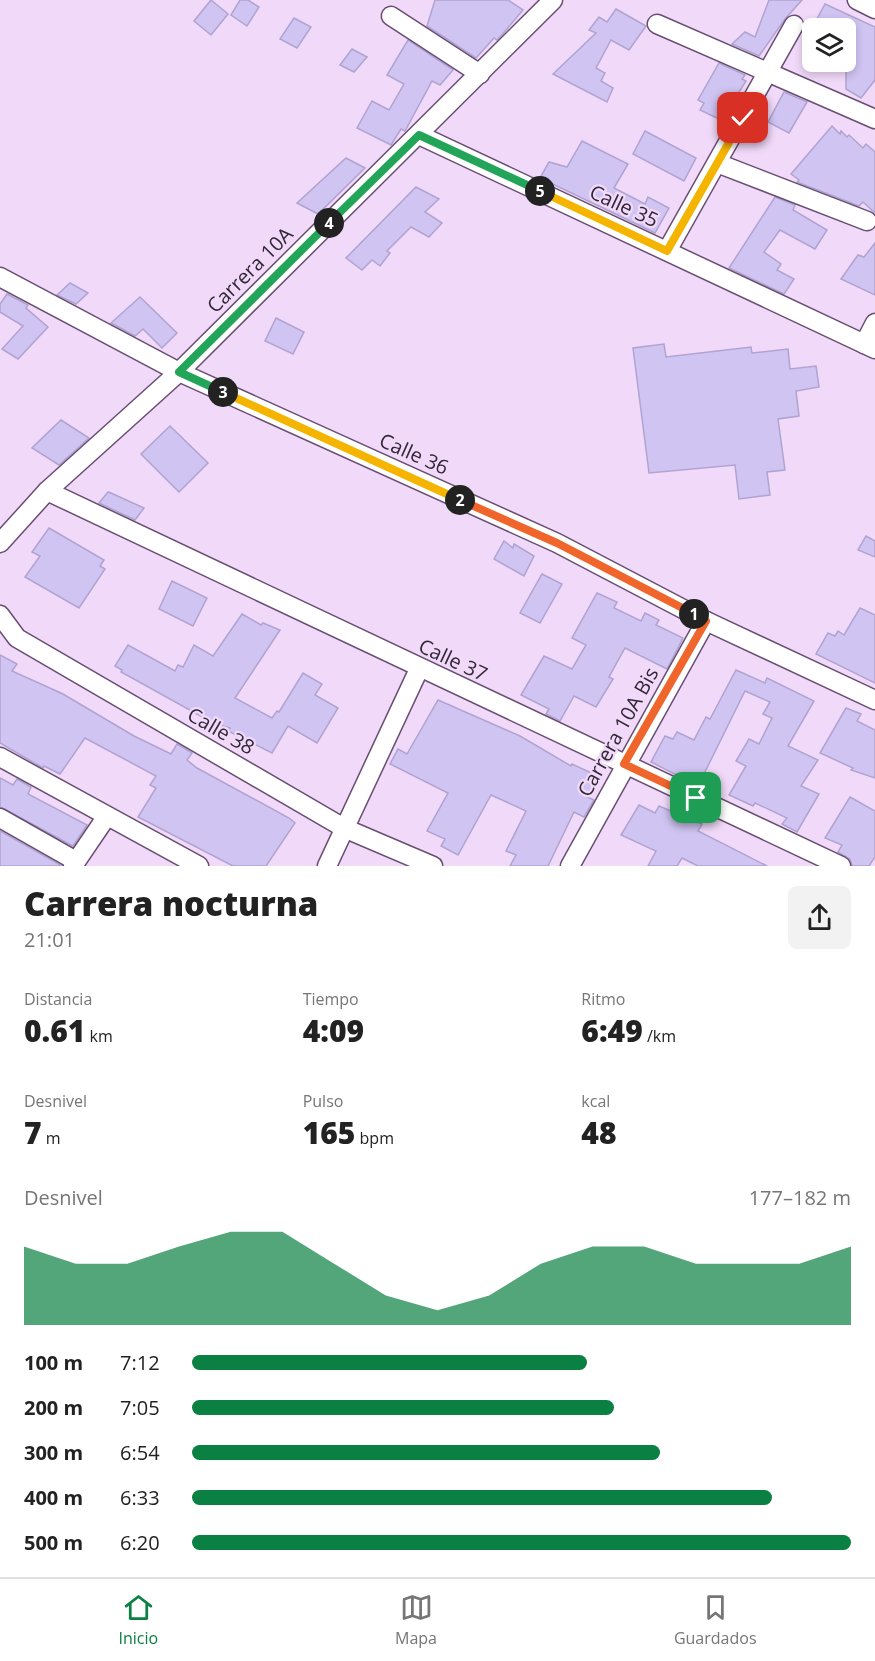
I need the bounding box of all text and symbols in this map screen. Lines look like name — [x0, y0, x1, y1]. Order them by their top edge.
map controls — [802, 18, 856, 72]
button: layers — [802, 18, 856, 72]
pin — [717, 92, 768, 143]
icon: check — [726, 101, 759, 134]
pin: 5 — [525, 176, 555, 206]
street label: Calle 35 — [585, 178, 663, 233]
text: 5 — [535, 180, 545, 202]
pin: 4 — [314, 208, 344, 238]
text: 4 — [324, 212, 334, 234]
street label: Carrera 10A — [201, 221, 299, 319]
pin: 3 — [208, 377, 238, 407]
text: 3 — [218, 381, 228, 403]
street label: Calle 36 — [375, 426, 453, 481]
pin: 2 — [445, 485, 475, 515]
text: 2 — [455, 489, 465, 511]
pin: 1 — [679, 599, 709, 629]
text: 1 — [689, 603, 699, 625]
street label: Calle 37 — [414, 632, 492, 687]
street label: Carrera 10A Bis — [571, 662, 664, 801]
street label: Calle 38 — [183, 701, 260, 761]
pin — [670, 772, 721, 823]
icon: arrive — [679, 781, 712, 814]
text: Carrera nocturna — [24, 881, 318, 926]
button: share — [788, 886, 851, 949]
text: 21:01 — [24, 926, 75, 953]
text: Distancia — [24, 988, 92, 1010]
text: Tiempo — [303, 988, 359, 1010]
text: Ritmo — [581, 988, 625, 1010]
text: 0.61 — [24, 1010, 85, 1051]
text: 4:09 — [303, 1010, 364, 1051]
text: 6:49 — [581, 1010, 643, 1051]
text: km — [85, 1025, 113, 1047]
text: /km — [643, 1025, 676, 1047]
text: Desnivel — [24, 1090, 87, 1112]
text: Pulso — [303, 1090, 343, 1112]
text: kcal — [581, 1090, 610, 1112]
text: 7 — [24, 1112, 42, 1153]
text: 165 — [303, 1112, 355, 1153]
text: 48 — [581, 1112, 616, 1153]
text: m — [42, 1127, 61, 1149]
text: bpm — [355, 1127, 394, 1149]
text: Desnivel — [24, 1184, 103, 1211]
text: 177–182 m — [749, 1184, 851, 1211]
text: 100 m — [24, 1349, 83, 1376]
text: 7:12 — [120, 1349, 160, 1376]
text: 200 m — [24, 1394, 83, 1421]
text: 7:05 — [120, 1394, 160, 1421]
text: 300 m — [24, 1439, 83, 1466]
text: 6:54 — [120, 1439, 160, 1466]
text: 400 m — [24, 1484, 83, 1511]
text: 6:33 — [120, 1484, 160, 1511]
text: 500 m — [24, 1529, 83, 1556]
text: 6:20 — [120, 1529, 160, 1556]
tab: Inicio — [118, 1591, 158, 1649]
tab: Mapa — [395, 1591, 437, 1649]
tab: Guardados — [674, 1591, 757, 1649]

